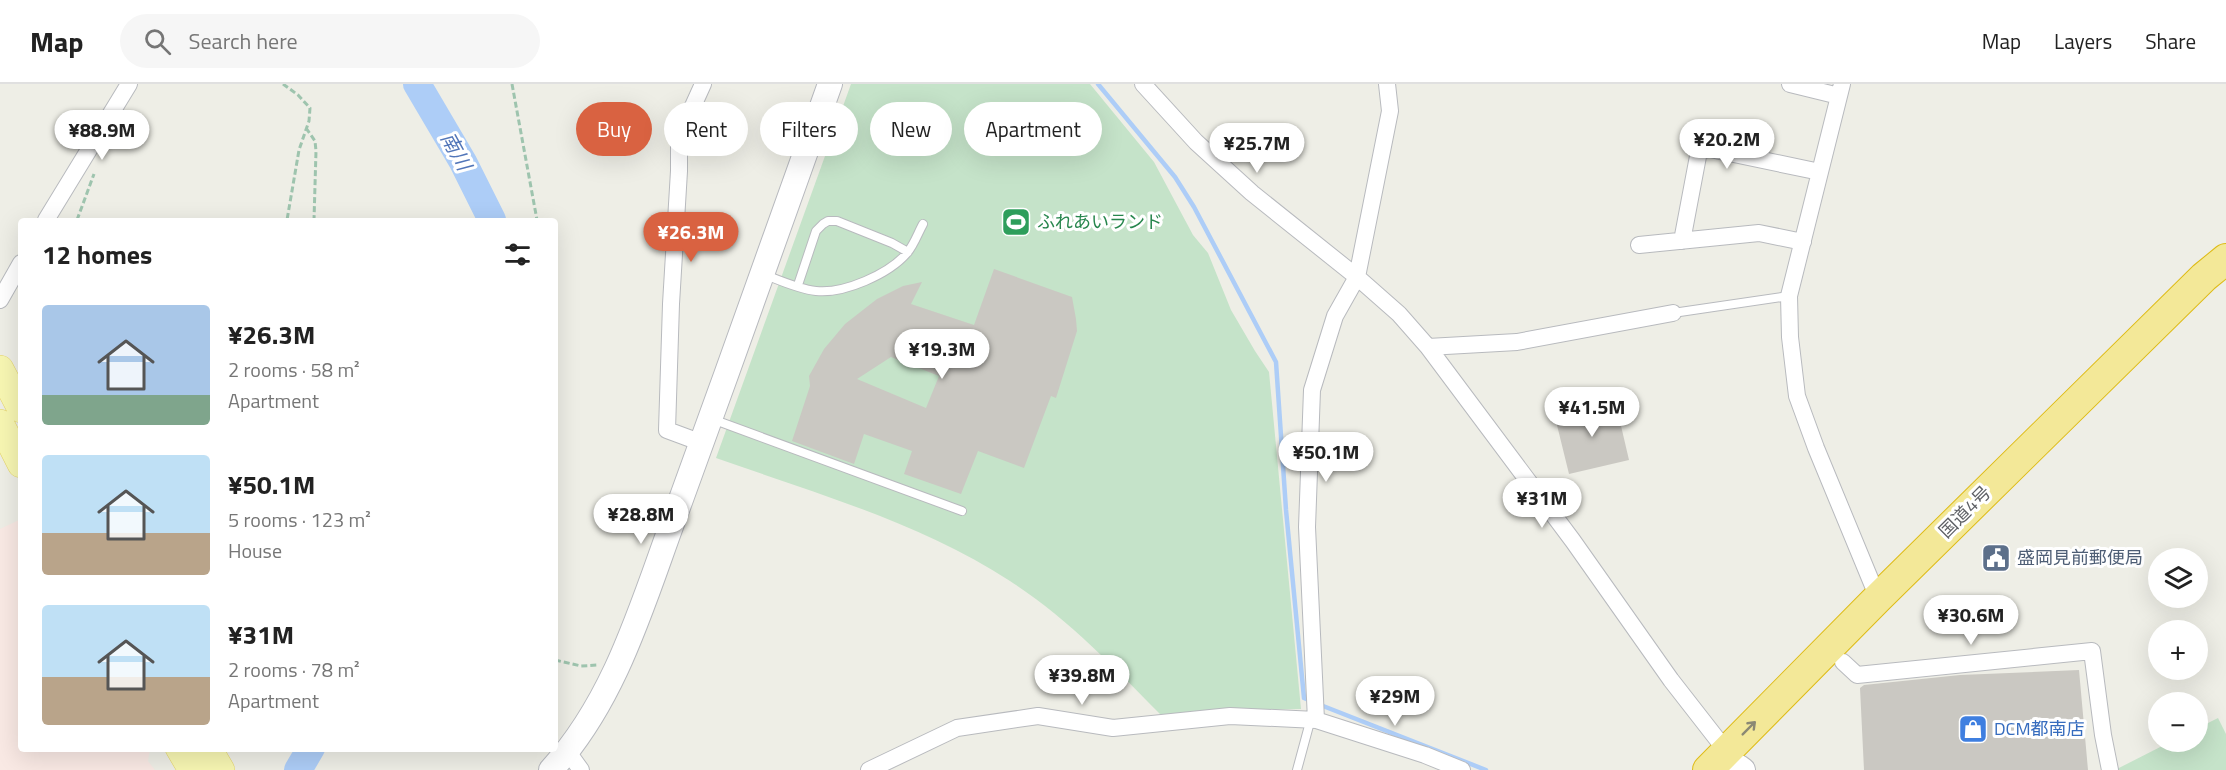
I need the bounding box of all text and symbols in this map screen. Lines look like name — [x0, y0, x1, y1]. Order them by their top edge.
search box — [120, 14, 540, 68]
text: Map — [30, 20, 84, 63]
text: Search here — [189, 24, 298, 58]
icon: search — [141, 25, 174, 58]
text: Map — [1982, 25, 2021, 57]
text: Layers — [2054, 25, 2112, 57]
text: Share — [2145, 25, 2196, 57]
chip: Buy — [576, 102, 652, 156]
chip: Rent — [664, 102, 748, 156]
chip: Filters — [760, 102, 858, 156]
chip: New — [870, 102, 952, 156]
chip: Apartment — [964, 102, 1102, 156]
pin: ¥88.9M — [53, 110, 151, 161]
text: ¥88.9M — [68, 114, 136, 145]
pin: ¥20.2M — [1678, 119, 1776, 170]
pin: ¥25.7M — [1208, 123, 1306, 174]
text: ¥20.2M — [1693, 123, 1761, 154]
water label: 南川 — [433, 126, 481, 178]
text: ¥25.7M — [1223, 127, 1291, 158]
sports icon: ふれあいランド — [1000, 206, 1032, 238]
place label: ふれあいランド — [1037, 208, 1163, 235]
pin: ¥26.3M — [642, 212, 740, 263]
text: ¥26.3M — [657, 216, 725, 247]
text: 12 homes — [42, 235, 152, 274]
icon: filters — [501, 238, 534, 271]
text: ¥26.3M — [228, 315, 315, 354]
icon: home — [90, 329, 162, 401]
pin: ¥19.3M — [893, 329, 991, 380]
text: ¥19.3M — [908, 333, 976, 364]
text: 2 rooms · 58 m² — [228, 354, 360, 385]
text: Apartment — [228, 385, 319, 416]
pin: ¥41.5M — [1543, 387, 1641, 438]
text: ¥41.5M — [1558, 391, 1626, 422]
pin: ¥50.1M — [1277, 432, 1375, 483]
text: ¥50.1M — [1292, 436, 1360, 467]
text: ¥50.1M — [228, 465, 315, 504]
pin: ¥31M — [1506, 478, 1578, 529]
icon: home — [90, 479, 162, 551]
street label: 国道4号 — [1932, 479, 1997, 544]
text: ¥31M — [1517, 482, 1567, 513]
pin: ¥28.8M — [592, 494, 690, 545]
text: ¥28.8M — [607, 498, 675, 529]
text: 5 rooms · 123 m² — [228, 504, 371, 535]
text: House — [228, 535, 282, 566]
public building icon: 盛岡見前郵便局 — [1980, 542, 2012, 574]
place label: 盛岡見前郵便局 — [2017, 544, 2143, 571]
map controls — [2148, 548, 2208, 752]
button: layers — [2148, 548, 2208, 608]
pin: ¥30.6M — [1922, 595, 2020, 646]
text: ¥30.6M — [1937, 599, 2005, 630]
text: ¥31M — [228, 615, 294, 654]
button: + — [2148, 620, 2208, 680]
icon: home — [90, 629, 162, 701]
text: 2 rooms · 78 m² — [228, 654, 360, 685]
pin: ¥39.8M — [1033, 655, 1131, 706]
text: ¥39.8M — [1048, 659, 1116, 690]
pin: ¥29M — [1359, 676, 1431, 727]
text: ¥29M — [1370, 680, 1420, 711]
text: Apartment — [228, 685, 319, 716]
button: − — [2148, 692, 2208, 752]
shop icon: DCM都南店 — [1957, 713, 1989, 745]
place label: DCM都南店 — [1994, 715, 2085, 742]
one-way arrow — [1742, 721, 1757, 736]

